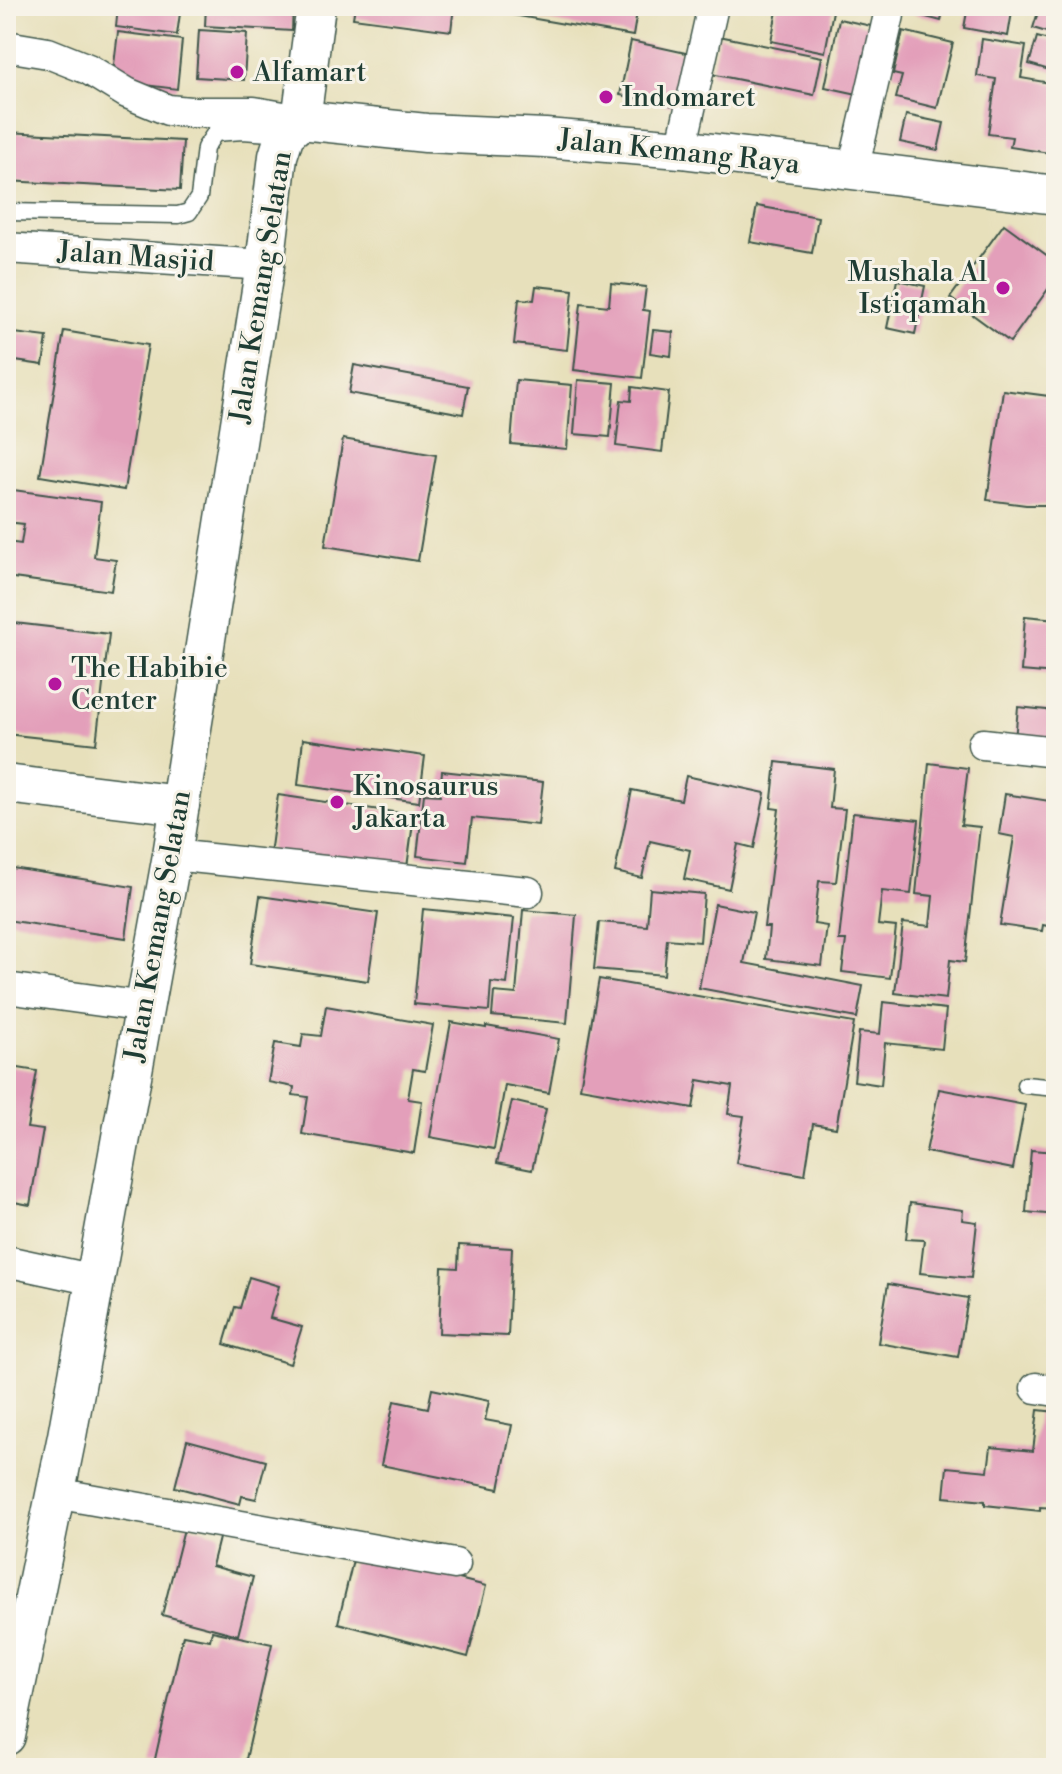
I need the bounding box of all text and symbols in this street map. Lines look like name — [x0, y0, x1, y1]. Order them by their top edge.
place label: Alfamart — [252, 55, 366, 90]
marker: Alfamart — [228, 63, 246, 81]
place label: Indomaret — [622, 80, 756, 115]
marker: Indomaret — [597, 88, 615, 106]
street label: Jalan Kemang Raya — [555, 122, 802, 182]
street label: Jalan Kemang Selatan — [222, 148, 300, 427]
street label: Jalan Masjid — [56, 234, 215, 280]
place label: Mushala Al Istiqamah — [847, 255, 987, 322]
marker: Mushala Al Istiqamah — [994, 279, 1012, 297]
place label: The Habibie Center — [71, 651, 228, 718]
marker: The Habibie Center — [46, 675, 64, 693]
place label: Kinosaurus Jakarta — [352, 769, 499, 836]
street label: Jalan Kemang Selatan — [117, 787, 199, 1065]
marker: Kinosaurus Jakarta — [328, 793, 346, 811]

